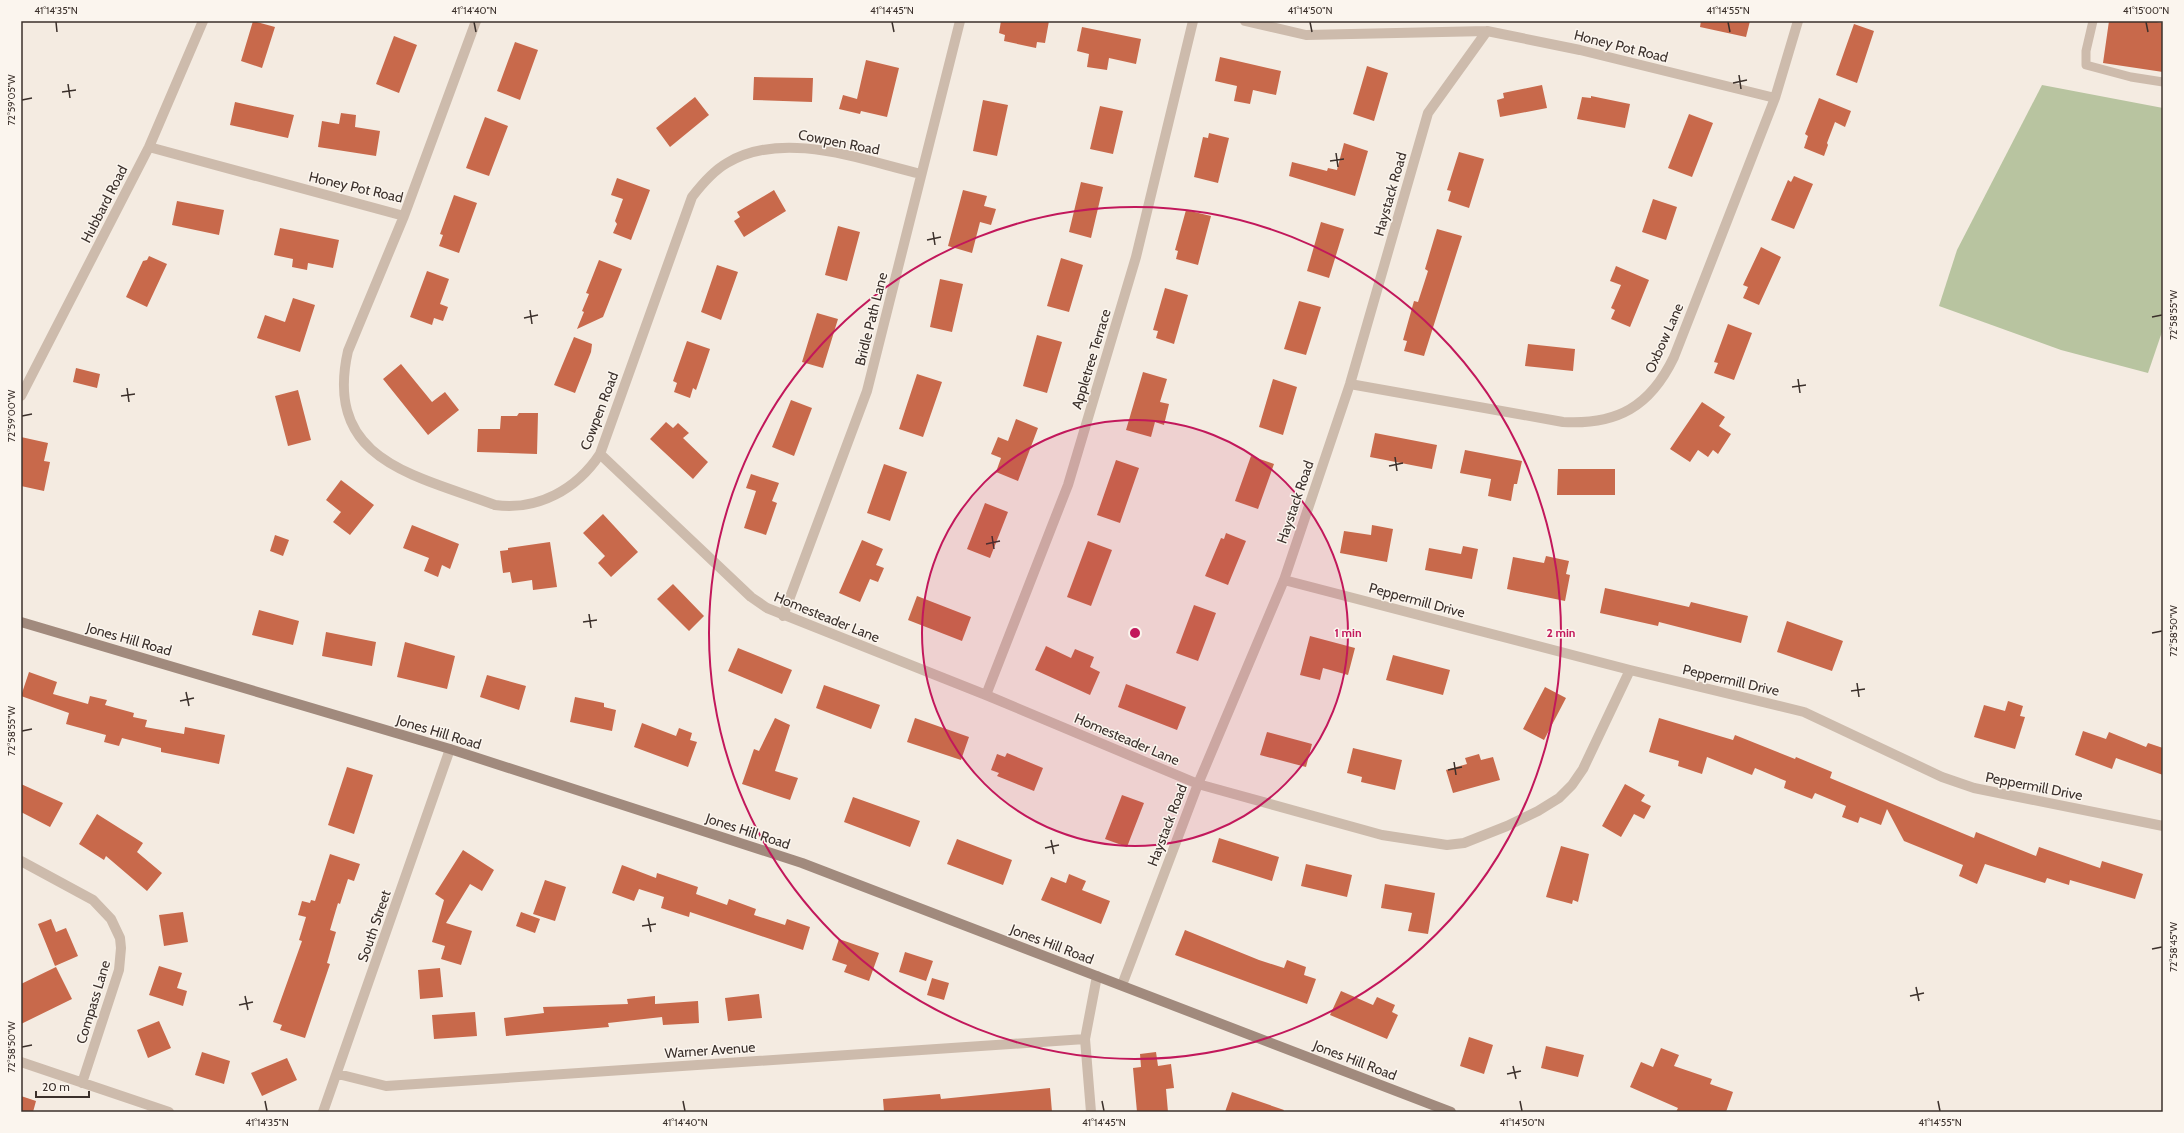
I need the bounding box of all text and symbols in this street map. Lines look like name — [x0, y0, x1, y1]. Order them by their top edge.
text: 41°14'35"N — [34, 4, 78, 17]
text: 41°14'40"N — [451, 4, 497, 17]
text: 41°14'45"N — [870, 4, 914, 17]
text: 41°14'50"N — [1287, 4, 1333, 17]
text: 41°14'55"N — [1706, 4, 1750, 17]
text: 41°15'00"N — [2123, 4, 2169, 17]
street label: Honey Pot Road — [1572, 26, 1670, 66]
text: 72°59'05"W — [5, 74, 18, 126]
street label: Cowpen Road — [797, 125, 881, 159]
street label: Haystack Road — [1369, 150, 1411, 238]
street label: Hubbard Road — [77, 162, 131, 246]
street label: Honey Pot Road — [307, 167, 405, 207]
street label: Bridle Path Lane — [851, 270, 891, 368]
text: 72°58'55"W — [2167, 290, 2180, 340]
street label: Oxbow Lane — [1641, 300, 1687, 376]
street label: Appletree Terrace — [1067, 307, 1115, 411]
street label: Cowpen Road — [576, 369, 622, 453]
text: 72°59'00"W — [5, 389, 18, 442]
street label: Haystack Road — [1272, 458, 1318, 546]
street label: Peppermill Drive — [1367, 579, 1467, 621]
street label: Homesteader Lane — [772, 588, 882, 646]
text: 72°58'50"W — [2167, 605, 2180, 657]
street label: Jones Hill Road — [83, 618, 174, 660]
text: 1 min — [1334, 625, 1362, 640]
text: 2 min — [1547, 625, 1575, 640]
centre of rings — [1128, 626, 1142, 640]
street label: Peppermill Drive — [1681, 660, 1781, 700]
text: 72°58'55"W — [5, 706, 18, 756]
street label: Homesteader Lane — [1072, 709, 1182, 769]
street label: Jones Hill Road — [393, 710, 484, 753]
street label: Peppermill Drive — [1984, 768, 2084, 804]
street label: Haystack Road — [1143, 781, 1191, 869]
street label: Jones Hill Road — [702, 809, 793, 853]
street label: South Street — [353, 888, 395, 964]
street label: Jones Hill Road — [1007, 919, 1096, 968]
text: 72°58'45"W — [2167, 921, 2180, 972]
street label: Compass Lane — [72, 958, 114, 1046]
text: 72°58'50"W — [5, 1021, 18, 1073]
street label: Jones Hill Road — [1310, 1035, 1399, 1084]
street label: Warner Avenue — [664, 1038, 756, 1062]
scale bar — [36, 1073, 89, 1099]
text: 20 m — [42, 1079, 70, 1094]
text: 41°14'35"N — [245, 1116, 289, 1129]
text: 41°14'40"N — [662, 1116, 708, 1129]
text: 41°14'45"N — [1082, 1116, 1126, 1129]
text: 41°14'50"N — [1499, 1116, 1545, 1129]
text: 41°14'55"N — [1918, 1116, 1962, 1129]

